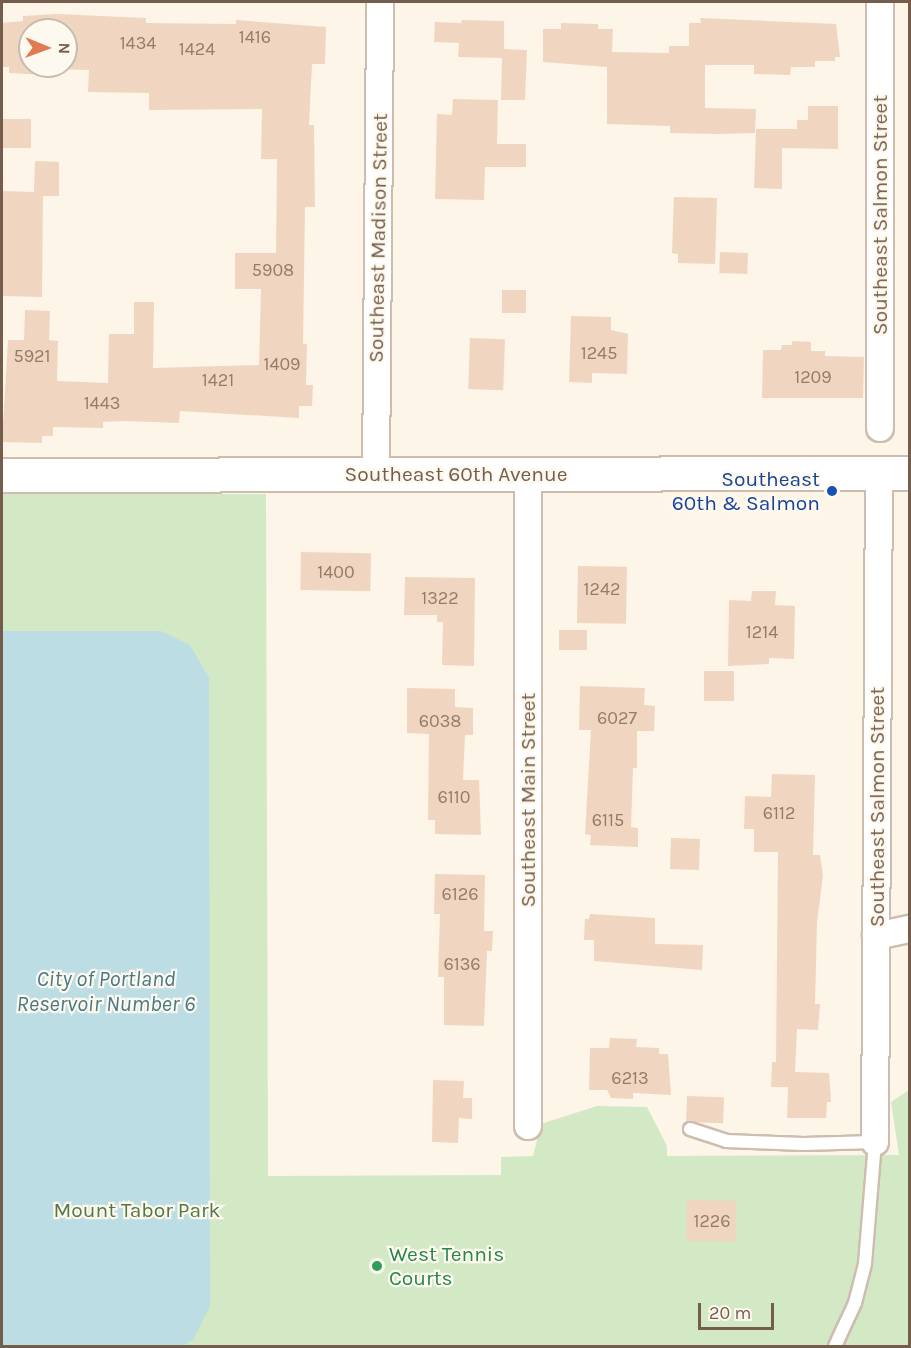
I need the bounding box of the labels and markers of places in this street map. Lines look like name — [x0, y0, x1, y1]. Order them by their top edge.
place label: Southeast 60th & Salmon — [672, 466, 820, 516]
marker: Southeast 60th & Salmon — [825, 484, 839, 498]
place label: West Tennis Courts — [389, 1241, 504, 1291]
marker: West Tennis Courts — [370, 1259, 384, 1273]

